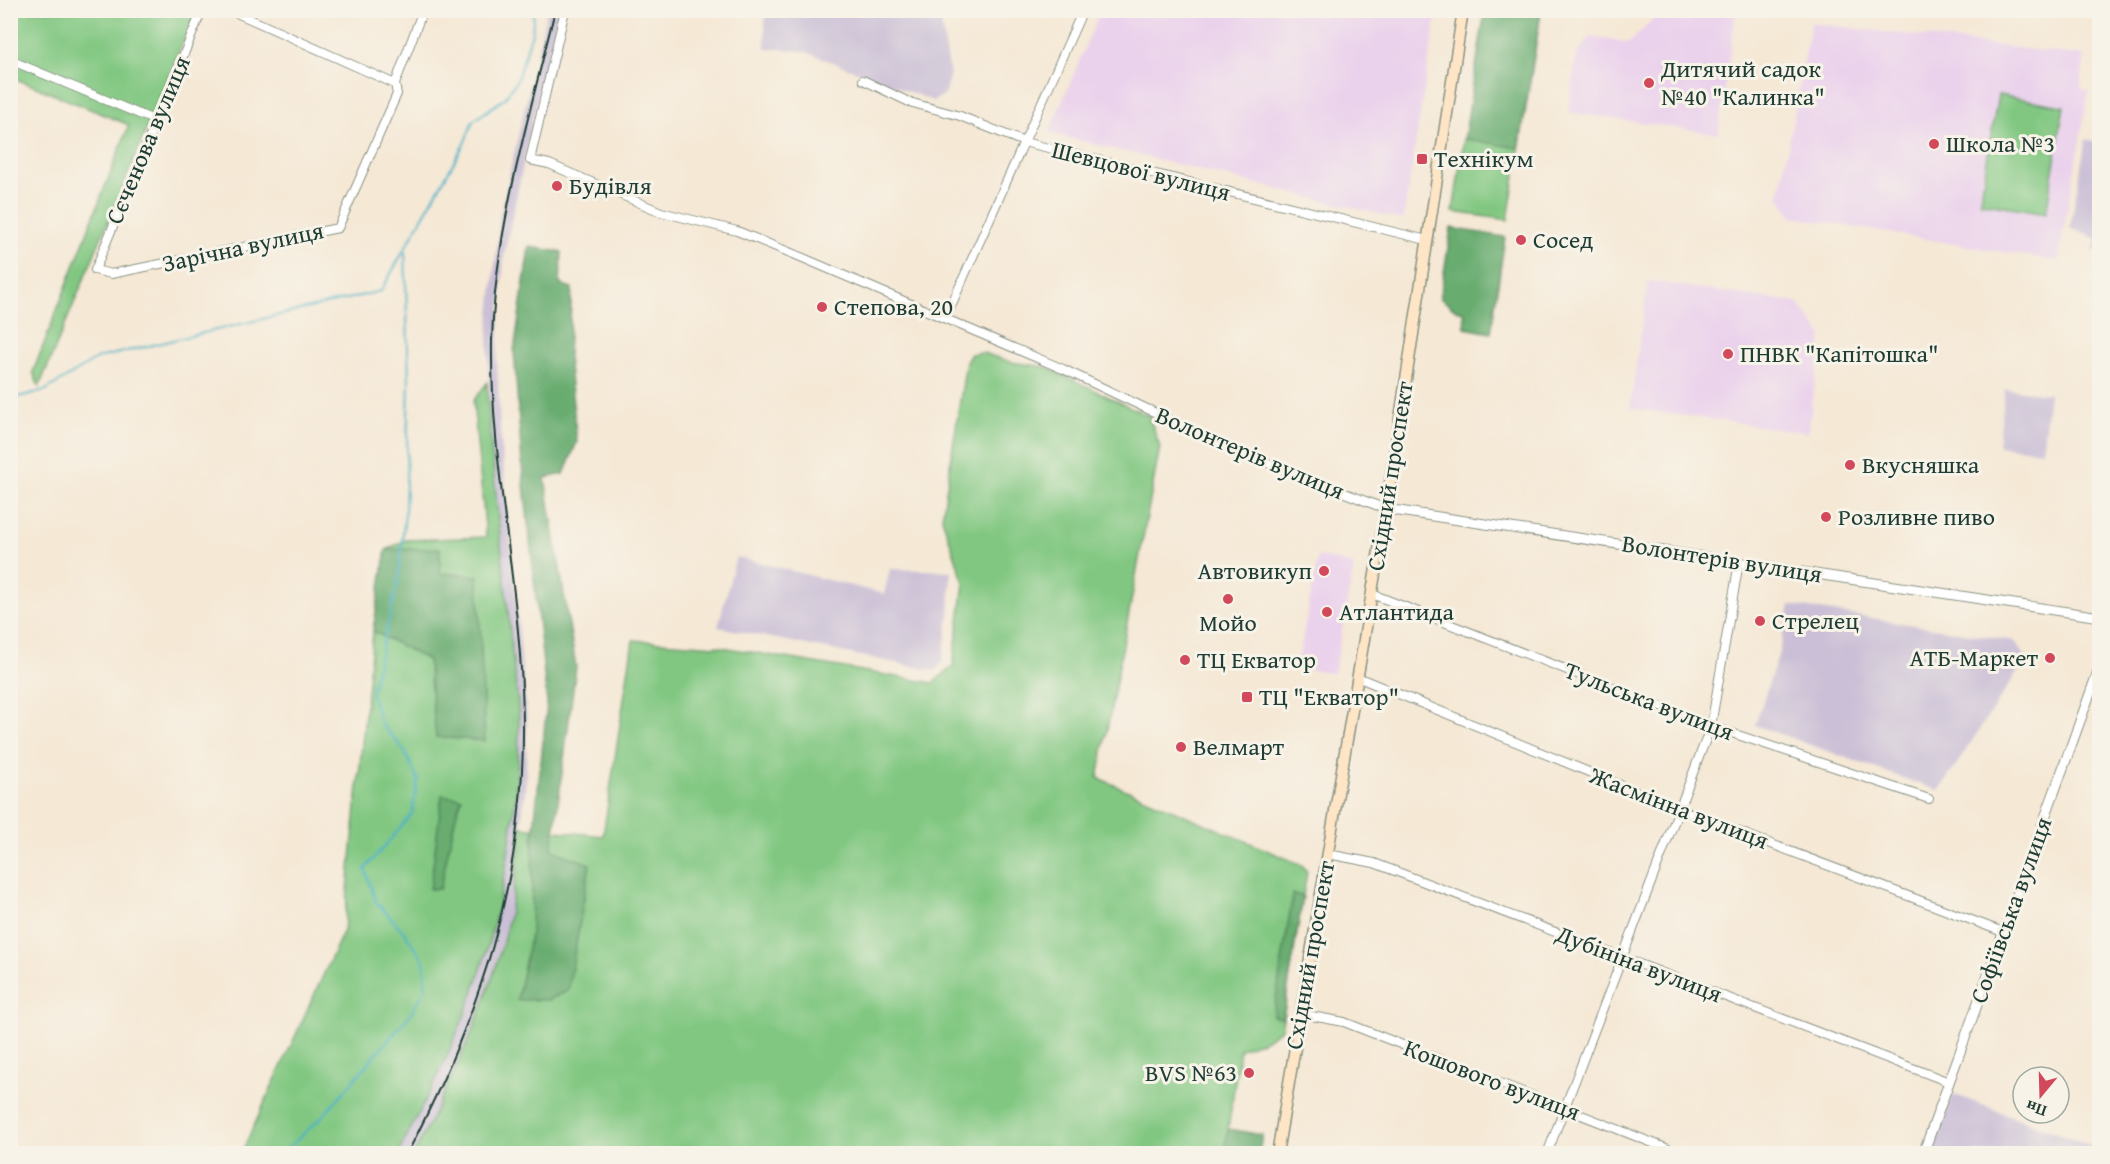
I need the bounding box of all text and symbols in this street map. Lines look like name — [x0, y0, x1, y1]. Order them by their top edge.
street label: Сєченова вулиця — [96, 50, 199, 229]
place label: Дитячий садок №40 "Калинка" — [1660, 51, 1825, 114]
marker: Дитячий садок №40 "Калинка" — [1642, 76, 1656, 90]
place label: Школа №3 — [1946, 126, 2055, 161]
street label: Шевцової вулиця — [1048, 131, 1234, 210]
marker: Школа №3 — [1927, 137, 1941, 151]
place label: Технікум — [1434, 141, 1534, 176]
marker: Технікум — [1415, 152, 1429, 166]
place label: Будівля — [569, 168, 652, 203]
marker: Будівля — [550, 179, 564, 193]
street label: Зарічна вулиця — [159, 212, 327, 281]
place label: Сосед — [1533, 222, 1593, 257]
marker: Сосед — [1514, 233, 1528, 247]
place label: Степова, 20 — [834, 289, 953, 324]
marker: Степова, 20 — [815, 300, 829, 314]
place label: ПНВК "Капітошка" — [1740, 336, 1939, 371]
marker: ПНВК "Капітошка" — [1721, 347, 1735, 361]
street label: Східний проспект — [1357, 378, 1422, 573]
street label: Волонтерів вулиця — [1150, 397, 1350, 508]
place label: Вкусняшка — [1862, 447, 1980, 482]
marker: Вкусняшка — [1843, 458, 1857, 472]
place label: Розливне пиво — [1838, 499, 1995, 534]
marker: Розливне пиво — [1819, 510, 1833, 524]
street label: Волонтерів вулиця — [1620, 525, 1825, 592]
place label: Автовикуп — [1198, 553, 1312, 588]
marker: Автовикуп — [1317, 564, 1331, 578]
marker: Мойо — [1221, 592, 1235, 606]
place label: Атлантида — [1339, 594, 1455, 629]
place label: Стрелец — [1772, 603, 1859, 638]
place label: Мойо — [1199, 605, 1257, 640]
marker: Атлантида — [1320, 605, 1334, 619]
marker: Стрелец — [1753, 614, 1767, 628]
place label: АТБ-Маркет — [1910, 640, 2038, 675]
place label: ТЦ Екватор — [1197, 642, 1316, 677]
marker: АТБ-Маркет — [2043, 651, 2057, 665]
street label: Тульська вулиця — [1559, 652, 1739, 749]
marker: ТЦ Екватор — [1178, 653, 1192, 667]
place label: ТЦ "Екватор" — [1259, 679, 1399, 714]
marker: ТЦ "Екватор" — [1240, 690, 1254, 704]
place label: Велмарт — [1193, 729, 1285, 764]
marker: Велмарт — [1174, 740, 1188, 754]
street label: Жасмінна вулиця — [1584, 757, 1774, 858]
street label: Софіївська вулиця — [1961, 812, 2060, 1008]
street label: Східний проспект — [1276, 857, 1343, 1052]
street label: Дубініна вулиця — [1550, 915, 1727, 1011]
street label: Кошового вулиця — [1399, 1030, 1585, 1129]
place label: BVS №63 — [1145, 1055, 1237, 1090]
north arrow — [2011, 1065, 2071, 1125]
marker: BVS №63 — [1242, 1066, 1256, 1080]
text: Пн — [2022, 1094, 2050, 1124]

